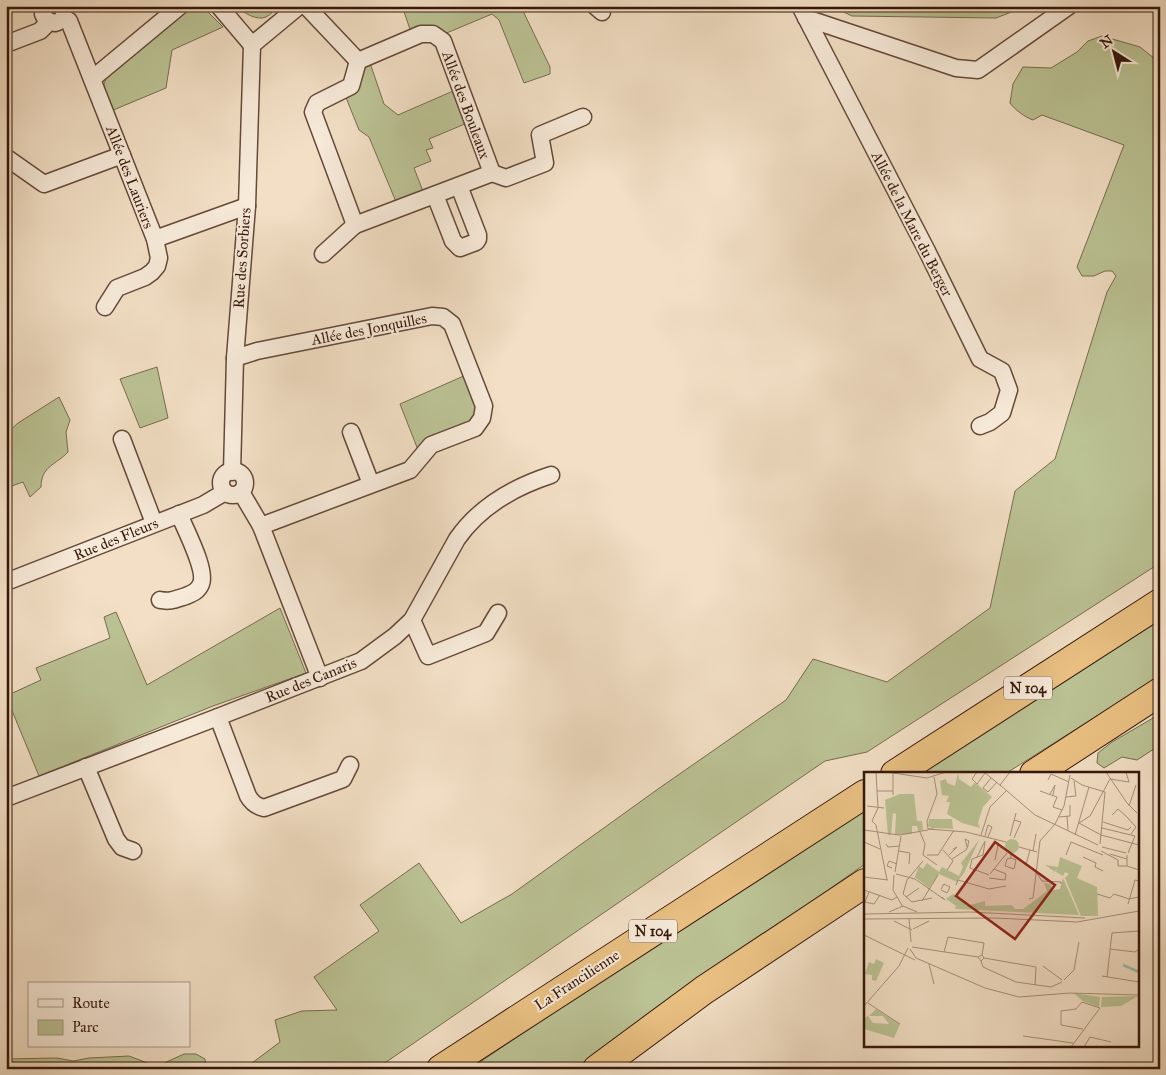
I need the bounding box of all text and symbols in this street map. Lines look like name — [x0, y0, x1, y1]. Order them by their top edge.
north arrow — [1088, 28, 1138, 78]
text: N — [1097, 31, 1117, 52]
street label: Allée des Bouleaux — [438, 48, 494, 162]
street label: Allée des Lauriers — [102, 122, 158, 231]
street label: Allée de la Mare du Berger — [867, 147, 957, 300]
street label: Rue des Sorbiers — [230, 207, 254, 309]
street label: Allée des Jonquilles — [309, 309, 428, 350]
street label: Rue des Fleurs — [71, 514, 161, 564]
street label: Rue des Canaris — [263, 654, 359, 706]
road number: N 104 — [1004, 676, 1052, 700]
inset map — [864, 772, 1138, 1048]
road number: N 104 — [629, 919, 677, 942]
street label: La Francilienne — [531, 946, 623, 1014]
legend — [28, 982, 190, 1048]
text: Route — [72, 994, 110, 1012]
text: Parc — [72, 1018, 99, 1036]

